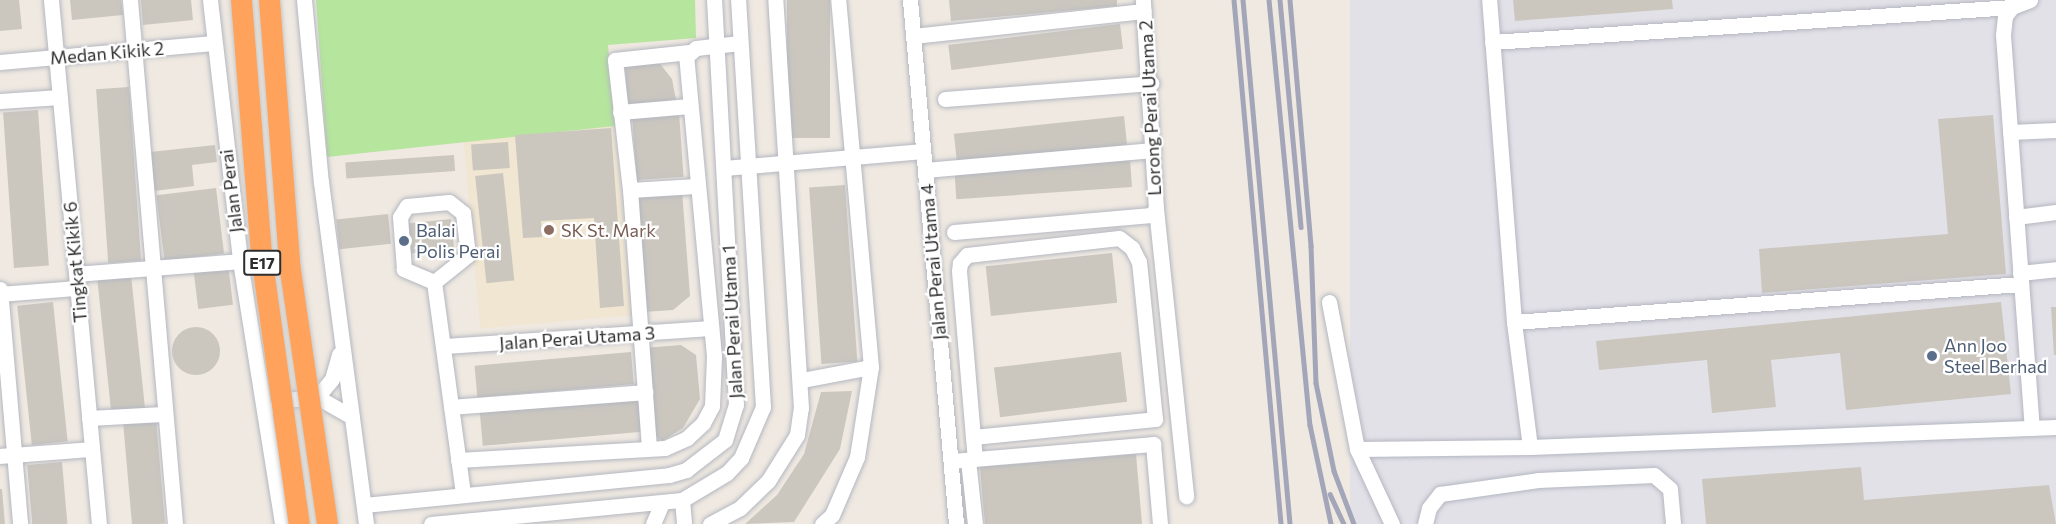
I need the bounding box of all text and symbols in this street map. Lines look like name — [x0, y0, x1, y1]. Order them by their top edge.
street label: Lorong Perai Utama 2 — [1135, 20, 1165, 196]
street label: Medan Kikik 2 — [49, 37, 165, 69]
street label: Jalan Perai — [215, 148, 247, 234]
street label: Jalan Perai Utama 4 — [915, 183, 951, 341]
street label: Tingkat Kikik 6 — [59, 201, 91, 323]
place label: SK St. Mark — [561, 219, 656, 241]
place label: Balai Polis Perai — [416, 220, 500, 262]
marker: SK St. Mark — [542, 223, 556, 237]
marker: Balai Polis Perai — [397, 234, 411, 248]
street label: Jalan Perai Utama 1 — [717, 245, 747, 399]
road number: E17 — [242, 250, 282, 276]
street label: Jalan Perai Utama 3 — [498, 322, 656, 354]
place label: Ann Joo Steel Berhad — [1944, 335, 2047, 378]
marker: Ann Joo Steel Berhad — [1925, 349, 1939, 363]

